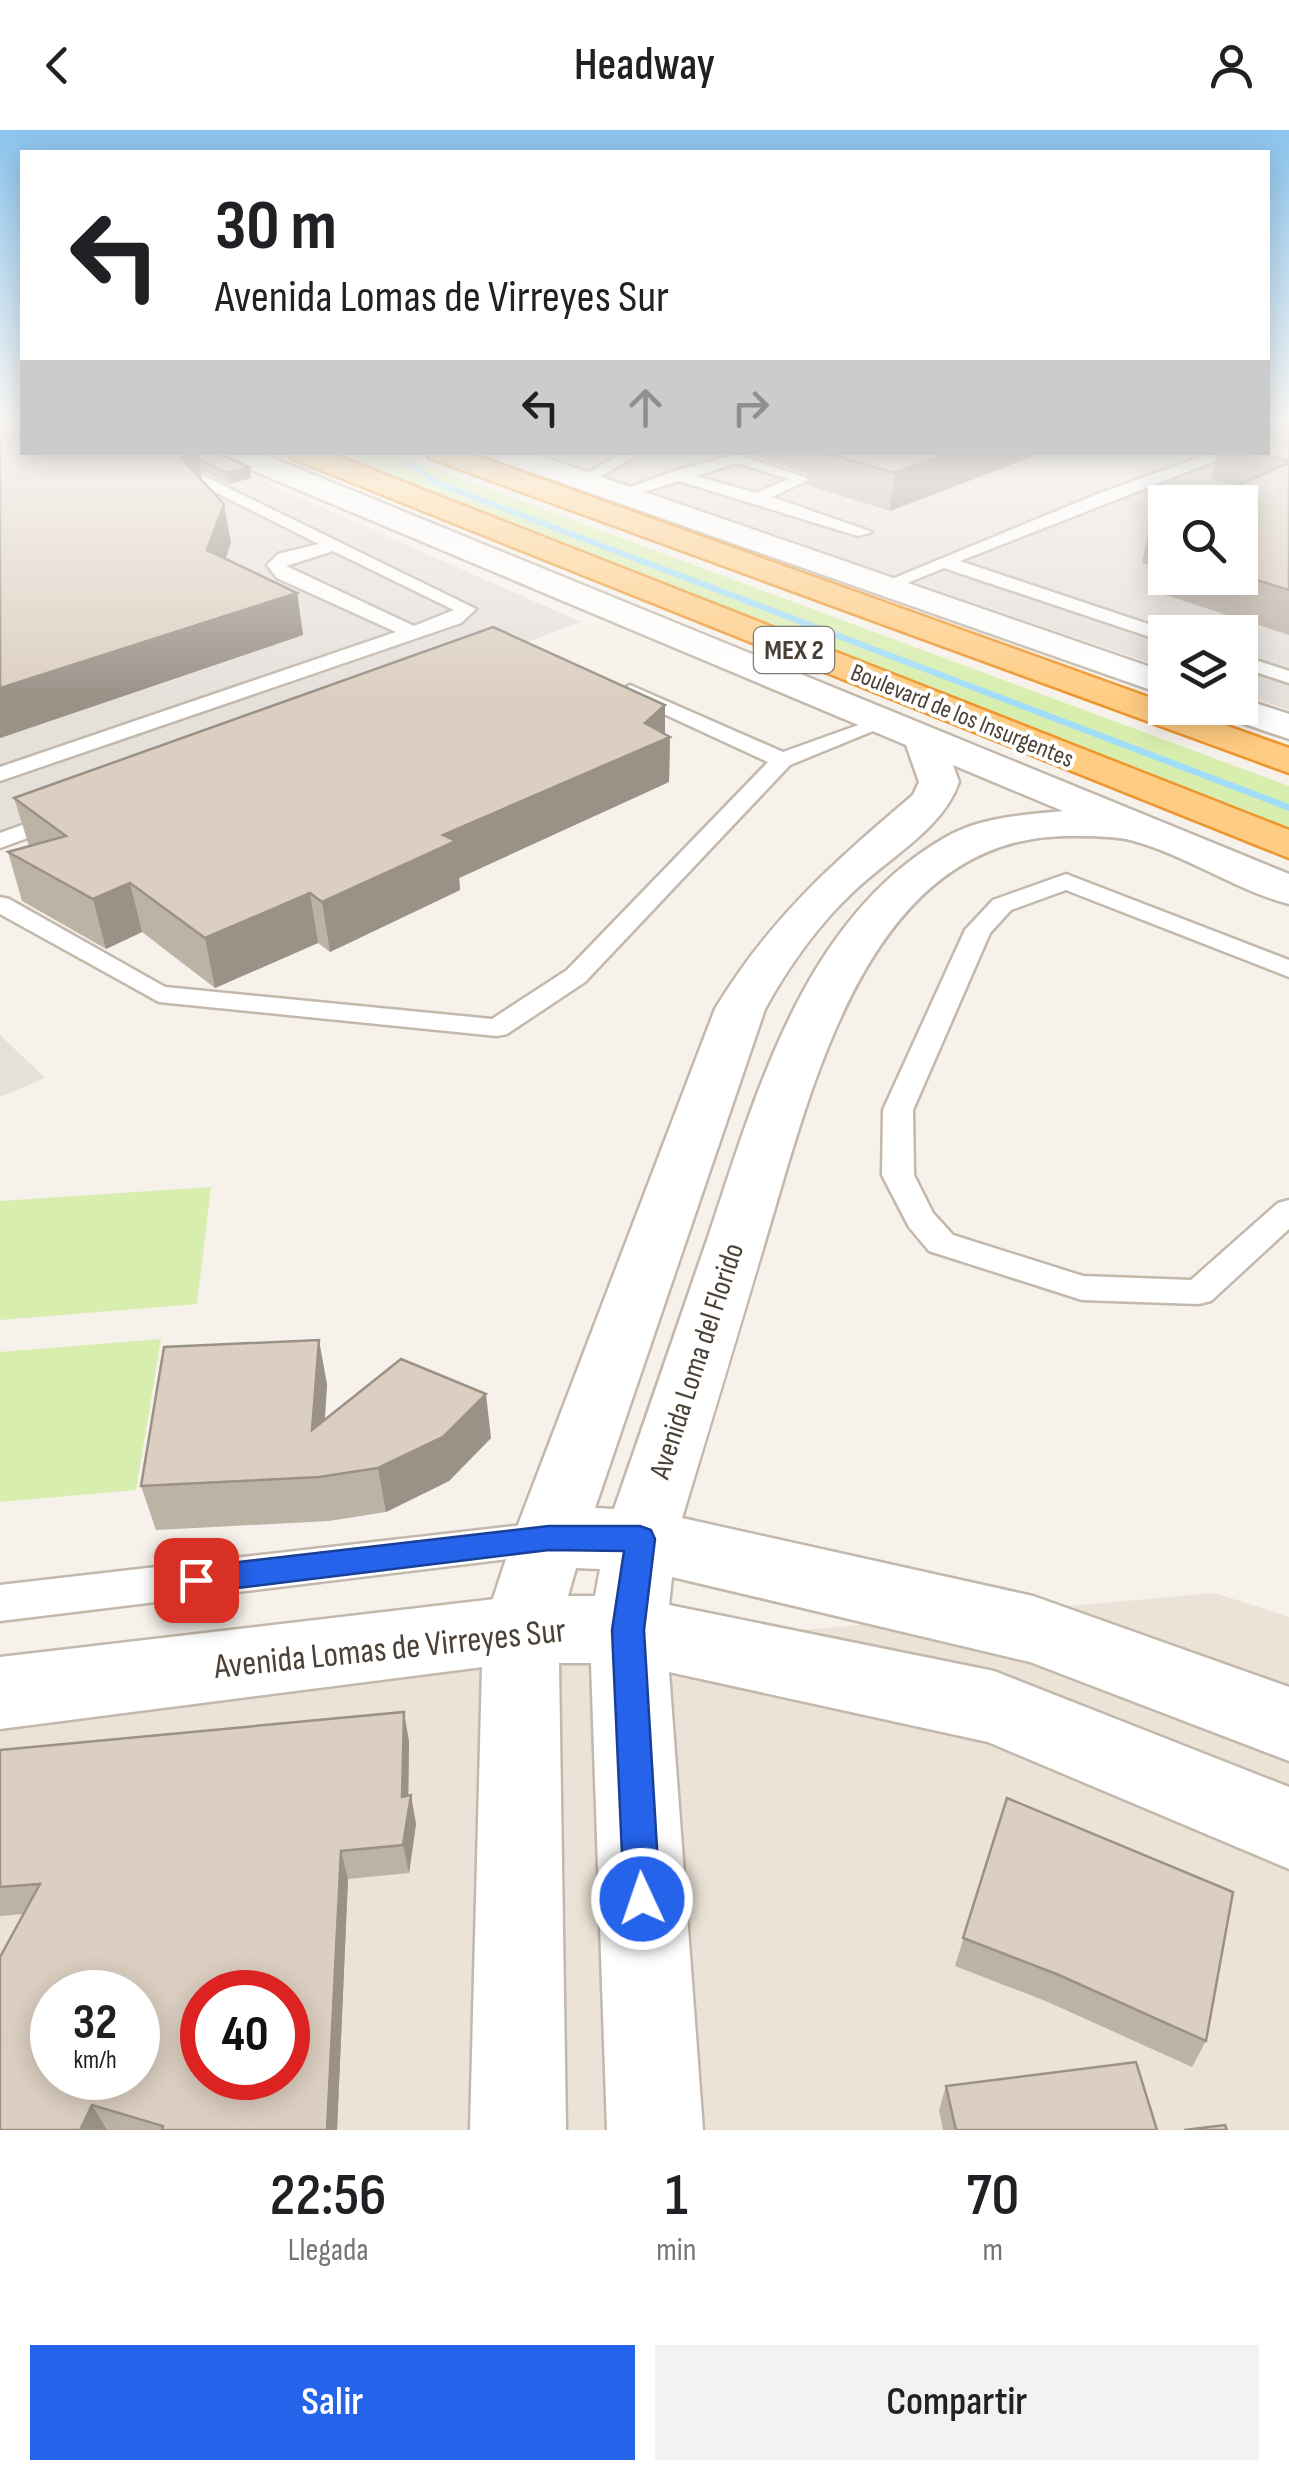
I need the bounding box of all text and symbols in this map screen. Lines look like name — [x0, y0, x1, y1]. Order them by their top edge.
icon: back — [30, 38, 85, 93]
text: Headway — [574, 38, 715, 93]
icon: person — [1204, 38, 1259, 93]
text: 30 m — [215, 185, 337, 269]
icon: left — [50, 190, 180, 320]
text: Avenida Lomas de Virreyes Sur — [215, 270, 669, 325]
icon: left — [513, 380, 568, 435]
icon: ahead — [618, 380, 673, 435]
icon: right — [723, 380, 778, 435]
map controls — [1148, 485, 1258, 725]
button: search — [1148, 485, 1258, 595]
button: layers — [1148, 615, 1258, 725]
road number: MEX 2 — [754, 627, 834, 673]
street label: Boulevard de los Insurgentes — [846, 657, 1078, 775]
street label: Avenida Loma del Florido — [642, 1239, 752, 1484]
pin — [154, 1538, 239, 1623]
icon: arrive — [169, 1553, 224, 1608]
street label: Avenida Lomas de Virreyes Sur — [211, 1609, 568, 1689]
position arrow — [590, 1847, 694, 1951]
speed limit sign: 40 — [180, 1970, 310, 2100]
text: 32 — [73, 1993, 117, 2053]
text: km/h — [73, 2045, 117, 2076]
text: 22:56 — [270, 2160, 386, 2232]
text: 1 — [665, 2160, 688, 2232]
text: 70 — [966, 2160, 1019, 2232]
text: Llegada — [288, 2231, 369, 2270]
text: min — [656, 2231, 697, 2270]
text: m — [982, 2231, 1003, 2270]
button: Salir — [30, 2345, 635, 2460]
button: Compartir — [655, 2345, 1259, 2460]

